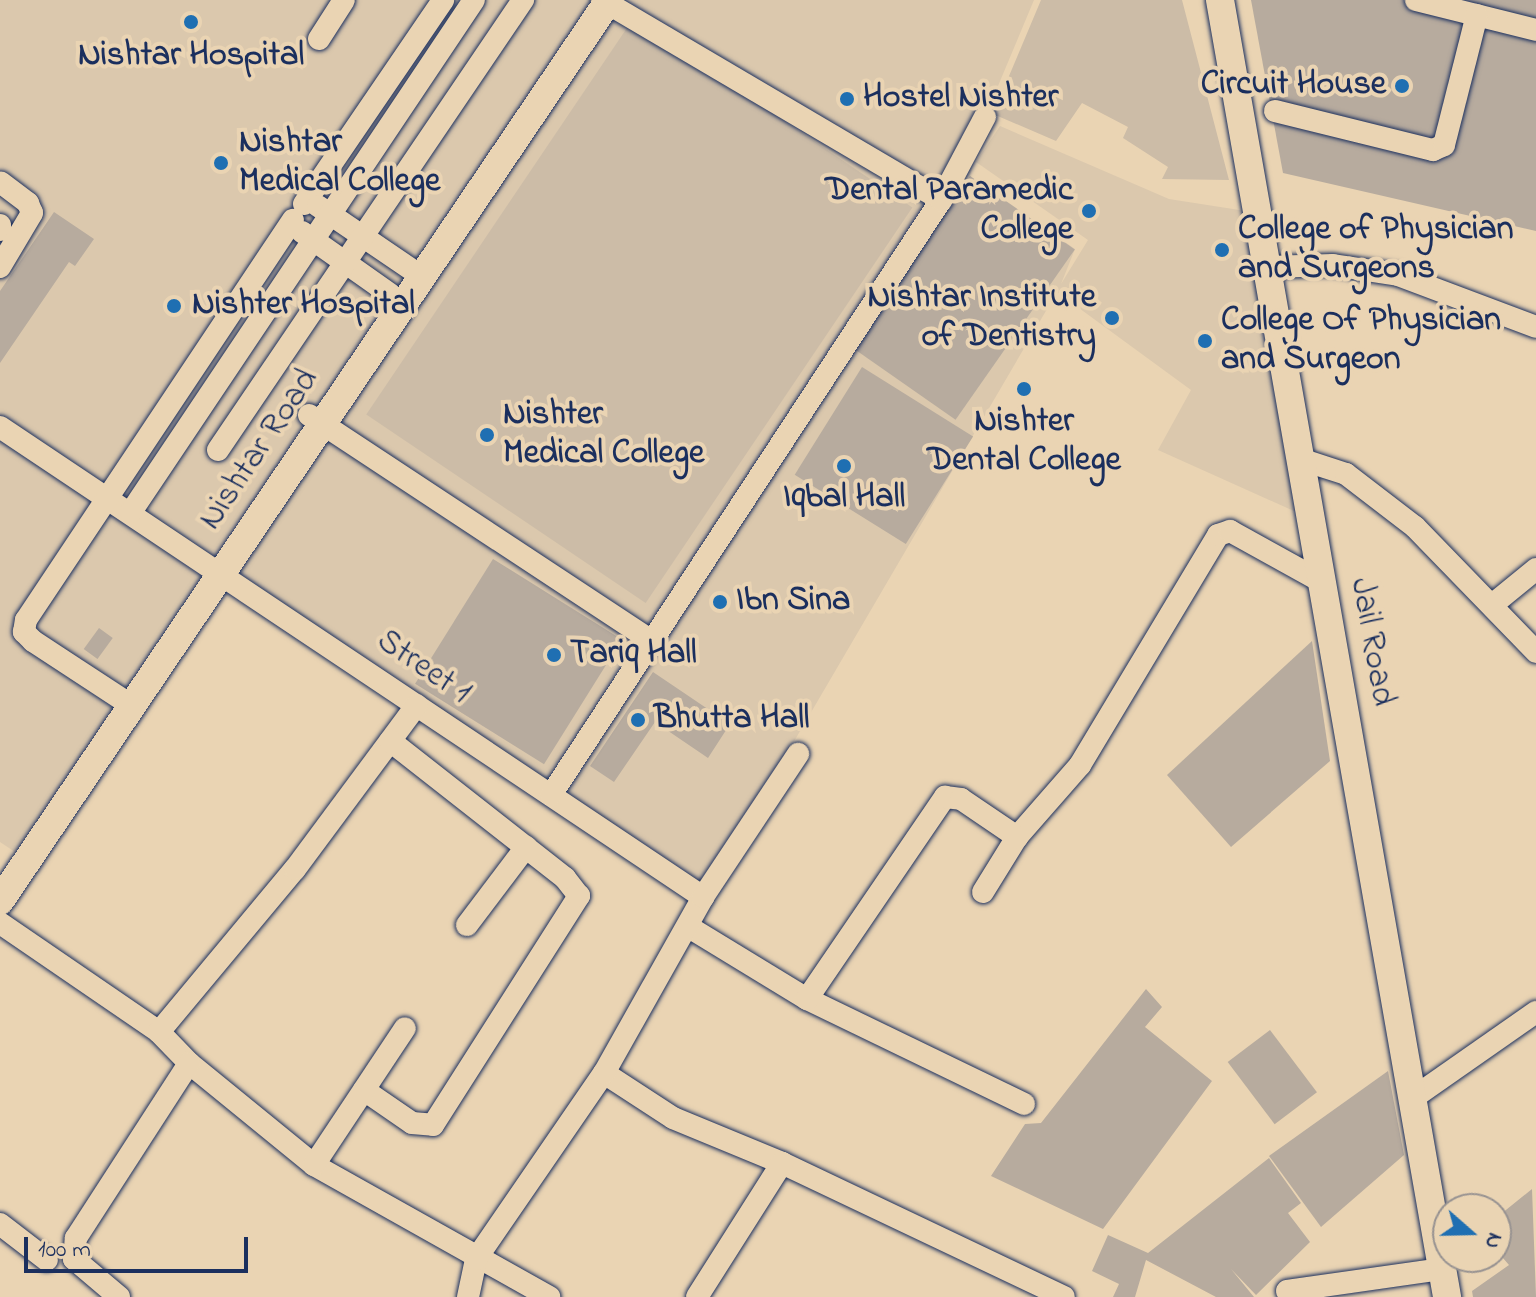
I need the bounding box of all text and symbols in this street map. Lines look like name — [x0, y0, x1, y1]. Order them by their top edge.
marker: Nishtar Hospital — [180, 11, 202, 33]
place label: Nishtar Hospital — [78, 37, 304, 77]
place label: Circuit House — [1201, 66, 1386, 106]
marker: Circuit House — [1393, 77, 1411, 95]
place label: Hostel Nishter — [863, 79, 1058, 119]
marker: Hostel Nishter — [838, 90, 856, 108]
place label: Nishtar Medical College — [239, 123, 440, 202]
marker: Nishtar Medical College — [210, 152, 232, 174]
place label: Dental Paramedic College — [825, 171, 1073, 250]
marker: Dental Paramedic College — [1080, 202, 1098, 220]
place label: College of Physician and Surgeons — [1238, 210, 1513, 290]
marker: College of Physician and Surgeons — [1213, 241, 1231, 259]
place label: Nishtar Institute of Dentistry — [868, 278, 1096, 358]
place label: Nishter Hospital — [192, 286, 415, 326]
marker: Nishter Hospital — [163, 295, 185, 317]
place label: College Of Physician and Surgeon — [1221, 301, 1501, 380]
marker: Nishtar Institute of Dentistry — [1103, 309, 1121, 327]
marker: College Of Physician and Surgeon — [1196, 332, 1214, 350]
street label: Nishtar Road — [191, 362, 329, 538]
marker: Nishter Dental College — [1015, 380, 1033, 398]
place label: Nishter Medical College — [503, 395, 704, 474]
place label: Nishter Dental College — [927, 402, 1121, 482]
marker: Nishter Medical College — [478, 426, 496, 444]
marker: Iqbal Hall — [835, 457, 853, 475]
place label: Iqbal Hall — [783, 479, 905, 519]
street label: Jail Road — [1340, 575, 1402, 709]
place label: Ibn Sina — [736, 582, 850, 622]
marker: Ibn Sina — [711, 593, 729, 611]
street label: Street 1 — [368, 622, 478, 714]
place label: Tariq Hall — [570, 635, 697, 675]
marker: Tariq Hall — [545, 646, 563, 664]
place label: Bhutta Hall — [654, 700, 810, 740]
marker: Bhutta Hall — [629, 711, 647, 729]
north arrow — [1432, 1193, 1512, 1273]
scale bar — [28, 1221, 252, 1271]
text: N — [1475, 1228, 1510, 1253]
text: 100 m — [38, 1233, 91, 1268]

